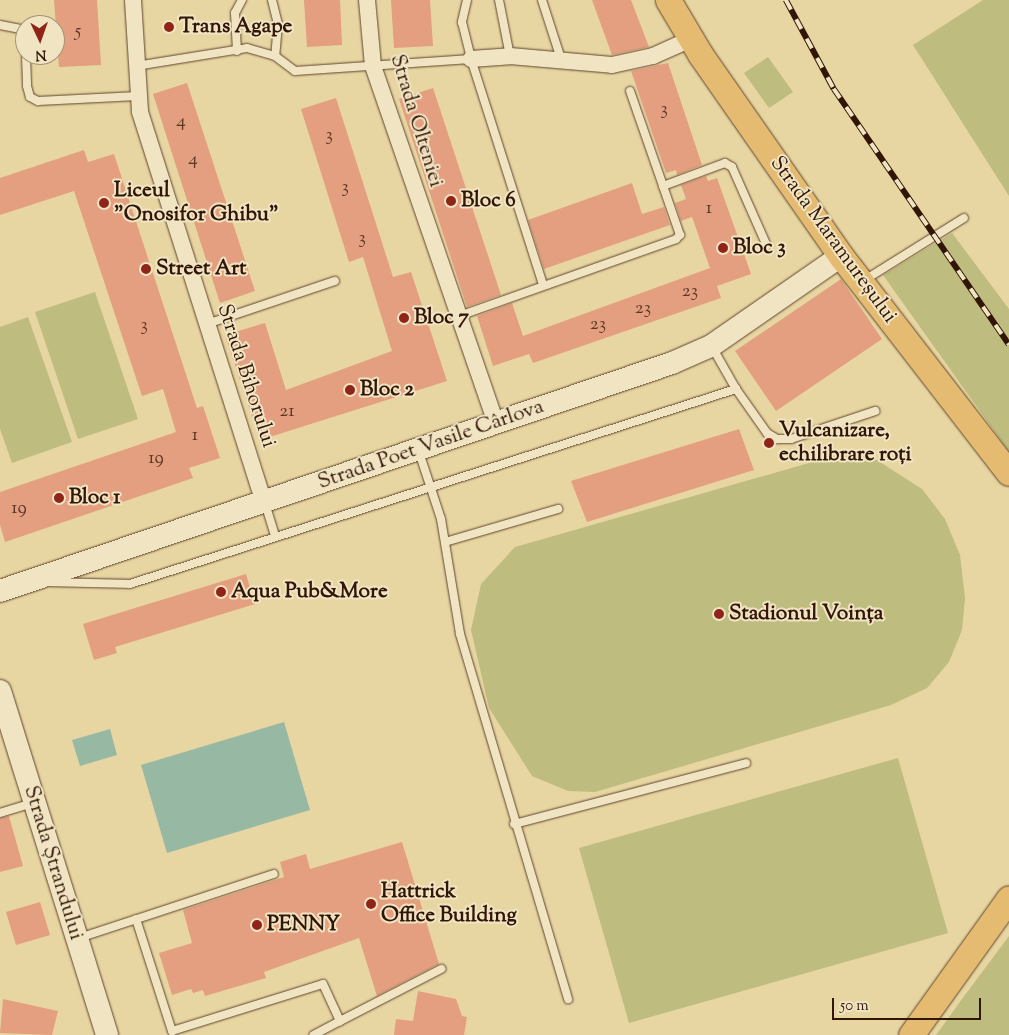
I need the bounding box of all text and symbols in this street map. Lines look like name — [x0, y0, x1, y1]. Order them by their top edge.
place label: Trans Agape — [179, 14, 292, 40]
north arrow — [15, 15, 65, 65]
house number: 5 — [75, 21, 81, 43]
marker: Trans Agape — [163, 21, 175, 33]
text: N — [35, 44, 47, 64]
street label: Strada Olteniei — [384, 52, 448, 190]
house number: 3 — [660, 99, 668, 121]
house number: 4 — [176, 111, 186, 133]
house number: 3 — [325, 125, 333, 147]
house number: 4 — [188, 149, 198, 171]
street label: Strada Maramureșului — [764, 152, 902, 328]
house number: 3 — [341, 177, 349, 199]
place label: Liceul "Onosifor Ghibu" — [114, 178, 279, 228]
place label: Bloc 6 — [461, 188, 516, 214]
marker: Bloc 6 — [445, 195, 457, 207]
marker: Liceul "Onosifor Ghibu" — [98, 197, 110, 209]
house number: 1 — [706, 198, 712, 220]
house number: 3 — [358, 228, 366, 250]
place label: Bloc 3 — [733, 235, 786, 261]
marker: Bloc 3 — [717, 242, 729, 254]
place label: Street Art — [156, 256, 246, 282]
marker: Street Art — [140, 263, 152, 275]
house number: 23 — [682, 281, 698, 303]
house number: 23 — [635, 298, 651, 320]
street label: Strada Bihorului — [211, 301, 281, 451]
place label: Bloc 7 — [414, 305, 469, 331]
marker: Bloc 7 — [398, 312, 410, 324]
house number: 23 — [590, 314, 606, 336]
house number: 3 — [140, 315, 148, 337]
place label: Bloc 2 — [360, 377, 414, 403]
marker: Bloc 2 — [344, 384, 356, 396]
street label: Strada Poet Vasile Cârlova — [315, 394, 547, 496]
house number: 21 — [279, 401, 295, 423]
place label: Vulcanizare, echilibrare roți — [779, 418, 911, 468]
house number: 1 — [192, 425, 198, 447]
marker: Vulcanizare, echilibrare roți — [763, 437, 775, 449]
house number: 19 — [148, 448, 164, 470]
place label: Bloc 1 — [69, 485, 120, 511]
marker: Bloc 1 — [53, 492, 65, 504]
house number: 19 — [11, 498, 27, 520]
place label: Aqua Pub&More — [231, 579, 388, 605]
marker: Aqua Pub&More — [215, 586, 227, 598]
place label: Stadionul Voința — [729, 601, 883, 627]
marker: Stadionul Voința — [713, 608, 725, 620]
street label: Strada Ștrandului — [18, 783, 88, 943]
place label: Hattrick Office Building — [381, 879, 517, 929]
marker: Hattrick Office Building — [365, 898, 377, 910]
place label: PENNY — [267, 912, 340, 938]
marker: PENNY — [251, 919, 263, 931]
scale bar — [834, 988, 983, 1020]
text: 50 m — [840, 996, 869, 1017]

